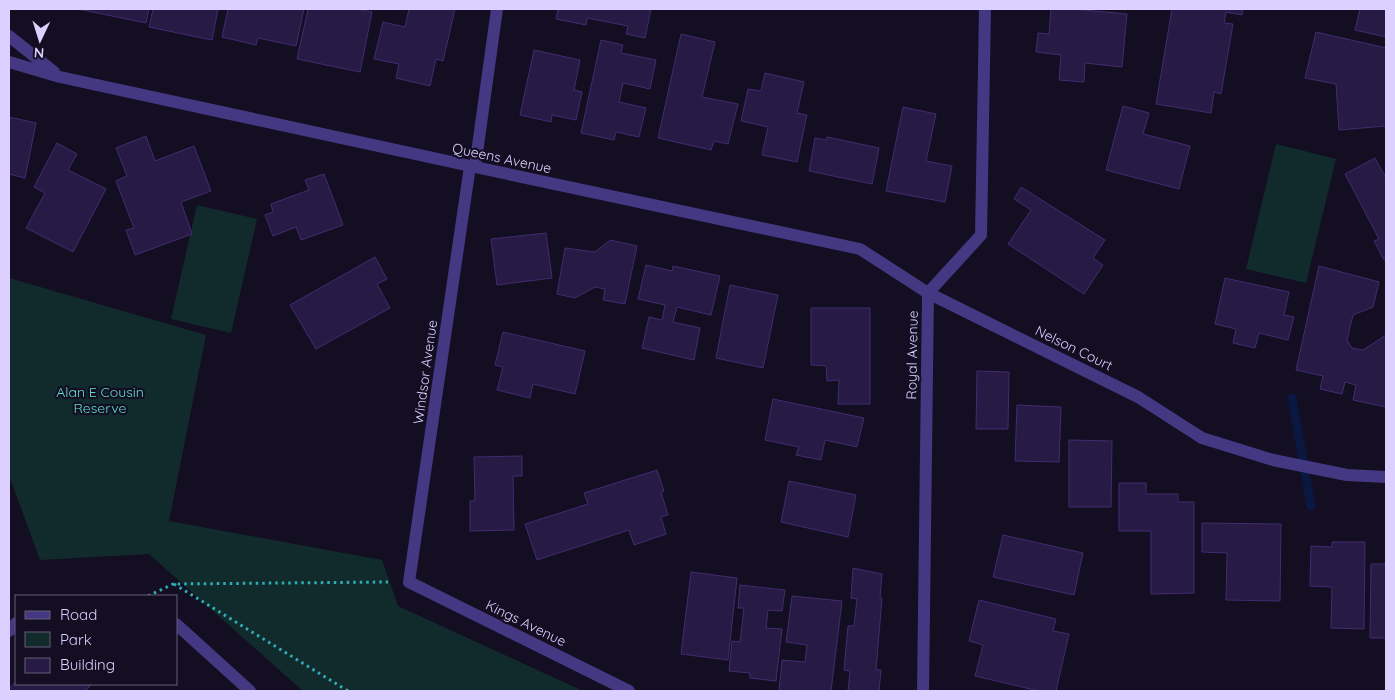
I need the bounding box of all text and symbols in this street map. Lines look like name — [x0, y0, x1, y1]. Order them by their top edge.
north arrow — [15, 15, 65, 65]
text: N — [33, 44, 45, 62]
street label: Queens Avenue — [451, 139, 553, 177]
street label: Royal Avenue — [902, 310, 922, 400]
street label: Windsor Avenue — [409, 319, 441, 425]
street label: Nelson Court — [1032, 322, 1116, 375]
park label: Alan E Cousin Reserve — [56, 383, 144, 417]
legend — [15, 595, 178, 685]
street label: Kings Avenue — [483, 596, 569, 650]
text: Road — [60, 605, 97, 624]
text: Park — [60, 630, 92, 649]
text: Building — [60, 655, 115, 674]

